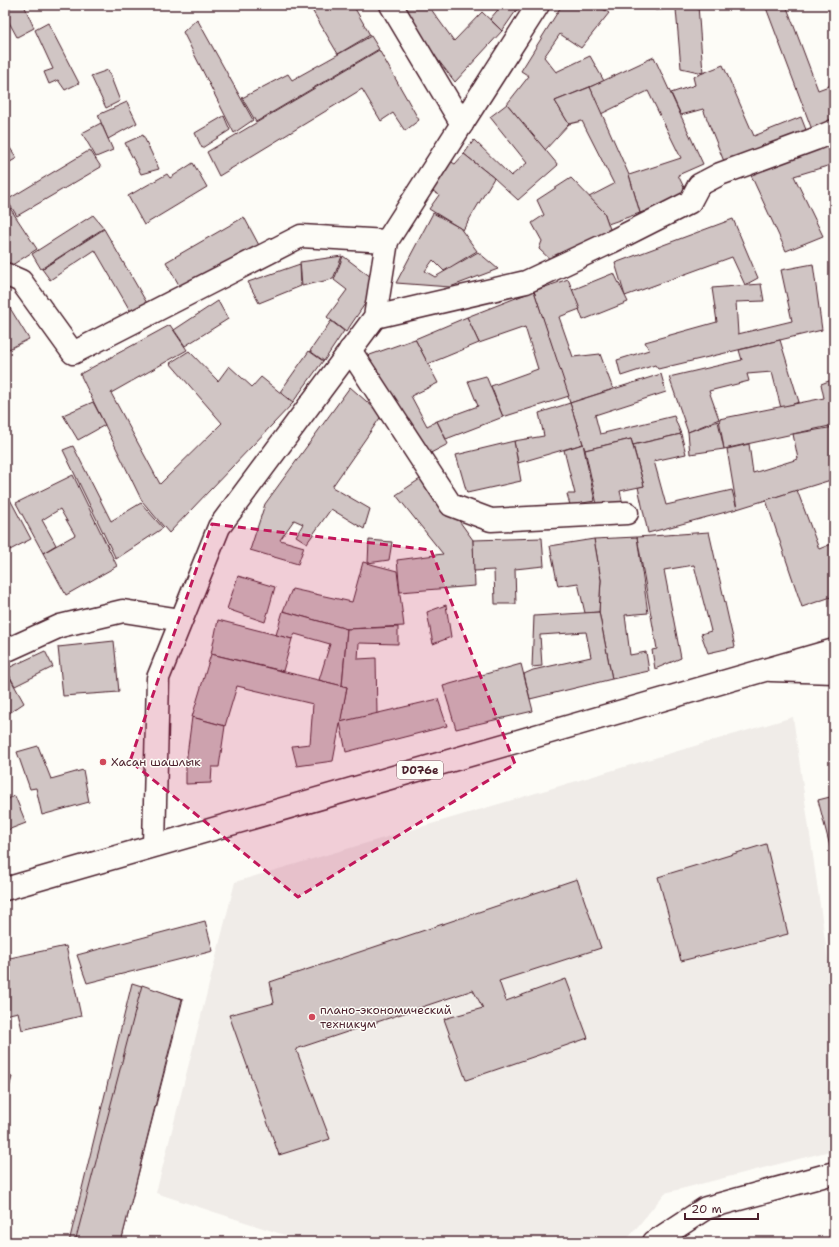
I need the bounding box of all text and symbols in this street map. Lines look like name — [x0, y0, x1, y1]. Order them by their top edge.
place label: Хасан шашлык — [111, 754, 201, 770]
marker: Хасан шашлык — [98, 757, 108, 767]
road number: D076e — [397, 761, 443, 779]
place label: плано-экономический техникум — [320, 1002, 452, 1032]
marker: плано-экономический техникум — [307, 1012, 317, 1022]
scale bar — [685, 1195, 758, 1221]
text: 20 m — [691, 1201, 722, 1217]

